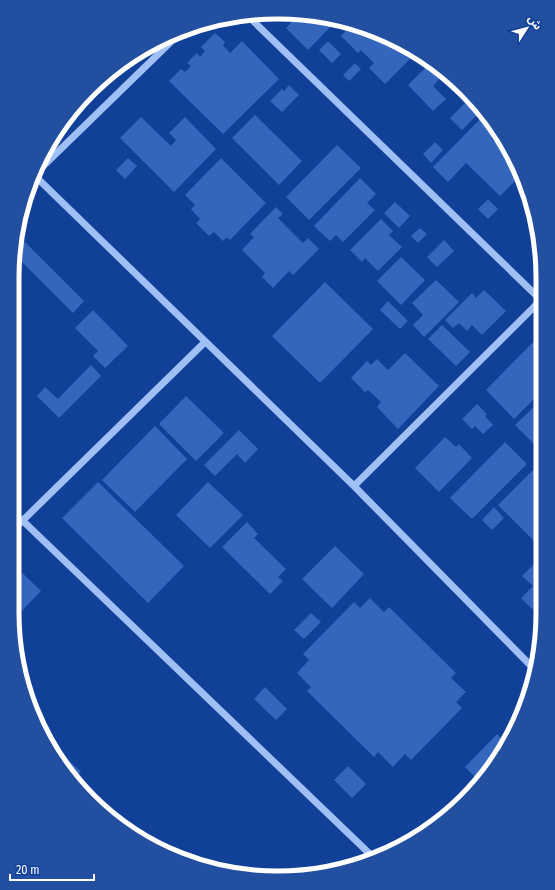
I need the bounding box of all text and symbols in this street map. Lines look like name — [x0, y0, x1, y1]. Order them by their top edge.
north arrow — [507, 8, 547, 48]
text: ش — [525, 12, 544, 32]
scale bar — [10, 856, 94, 882]
text: 20 m — [16, 863, 40, 877]

